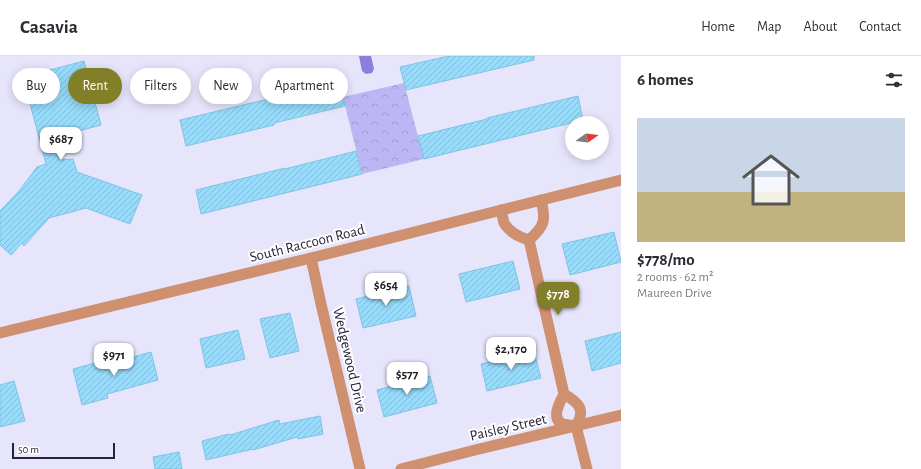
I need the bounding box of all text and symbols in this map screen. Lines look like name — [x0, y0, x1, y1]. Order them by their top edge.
text: Casavia — [20, 18, 78, 37]
text: Home — [701, 20, 735, 34]
text: Map — [757, 20, 781, 34]
text: About — [803, 20, 837, 34]
text: Contact — [859, 20, 901, 34]
chip: Buy — [12, 68, 60, 104]
chip: Rent — [68, 68, 122, 104]
chip: Filters — [130, 68, 191, 104]
chip: New — [199, 68, 252, 104]
chip: Apartment — [260, 68, 348, 104]
icon: filters — [883, 69, 905, 91]
text: 6 homes — [637, 71, 693, 88]
north arrow — [565, 116, 609, 160]
map controls — [565, 116, 609, 160]
pin: $687 — [37, 127, 85, 161]
text: $687 — [49, 133, 73, 146]
icon: home — [735, 144, 807, 216]
street label: South Raccoon Road — [248, 222, 366, 265]
text: $778/mo — [637, 251, 695, 268]
text: 2 rooms · 62 m² — [637, 271, 713, 284]
pin: $654 — [362, 273, 410, 307]
text: $654 — [374, 279, 398, 292]
pin: $778 — [534, 282, 582, 316]
text: Maureen Drive — [637, 287, 712, 300]
text: $778 — [546, 288, 570, 301]
street label: Wedgewood Drive — [330, 306, 369, 414]
pin: $2,170 — [478, 337, 544, 371]
pin: $971 — [90, 343, 138, 377]
text: $2,170 — [495, 343, 527, 356]
text: $971 — [103, 349, 125, 362]
pin: $577 — [383, 362, 431, 396]
text: $577 — [396, 368, 418, 381]
street label: Paisley Street — [468, 411, 548, 444]
scale bar — [12, 441, 115, 460]
text: 50 m — [18, 444, 39, 455]

